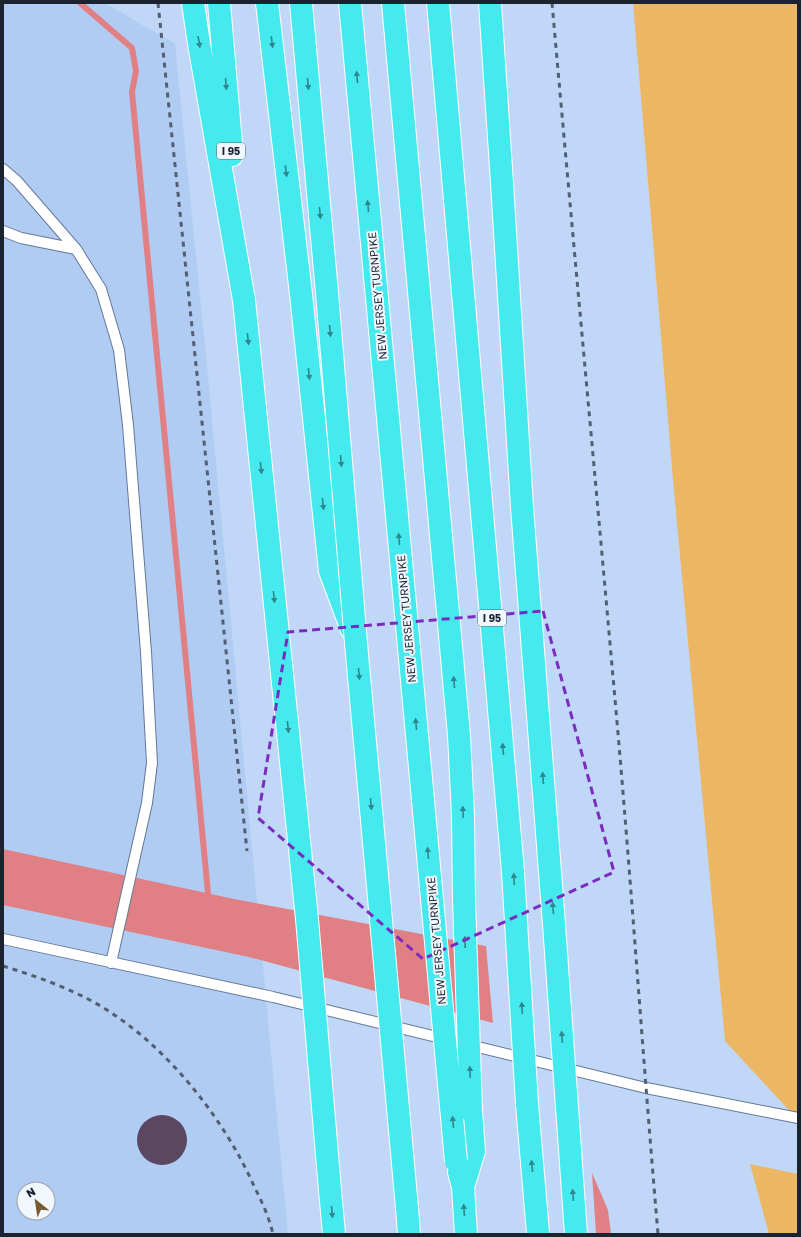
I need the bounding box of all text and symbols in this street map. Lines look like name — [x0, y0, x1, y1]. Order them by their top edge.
one-way arrow — [196, 36, 202, 48]
one-way arrow — [268, 36, 275, 48]
one-way arrow — [353, 71, 360, 83]
one-way arrow — [222, 78, 229, 90]
one-way arrow — [305, 78, 312, 90]
road number: I 95 — [217, 143, 245, 159]
one-way arrow — [283, 165, 290, 177]
one-way arrow — [365, 200, 372, 212]
one-way arrow — [316, 207, 323, 219]
street label: NEW JERSEY TURNPIKE — [365, 231, 389, 360]
one-way arrow — [327, 325, 333, 337]
one-way arrow — [245, 333, 251, 345]
one-way arrow — [306, 368, 312, 380]
one-way arrow — [338, 455, 344, 467]
one-way arrow — [258, 462, 264, 474]
one-way arrow — [320, 497, 326, 510]
one-way arrow — [395, 533, 402, 545]
street label: NEW JERSEY TURNPIKE — [394, 554, 418, 683]
one-way arrow — [271, 591, 278, 603]
road number: I 95 — [478, 610, 506, 626]
one-way arrow — [356, 668, 362, 680]
one-way arrow — [450, 676, 457, 688]
one-way arrow — [413, 718, 419, 730]
one-way arrow — [284, 721, 291, 733]
one-way arrow — [500, 743, 506, 755]
one-way arrow — [539, 772, 546, 784]
one-way arrow — [367, 798, 374, 810]
one-way arrow — [459, 806, 466, 818]
one-way arrow — [424, 847, 431, 859]
one-way arrow — [510, 873, 517, 885]
street label: NEW JERSEY TURNPIKE — [424, 876, 448, 1005]
one-way arrow — [549, 902, 556, 914]
one-way arrow — [462, 936, 469, 948]
one-way arrow — [518, 1002, 525, 1014]
one-way arrow — [559, 1031, 566, 1043]
one-way arrow — [467, 1065, 473, 1078]
one-way arrow — [449, 1116, 456, 1128]
one-way arrow — [529, 1160, 536, 1172]
north arrow — [16, 1181, 56, 1221]
text: N — [24, 1184, 38, 1200]
one-way arrow — [570, 1189, 577, 1201]
one-way arrow — [461, 1204, 468, 1216]
one-way arrow — [329, 1206, 335, 1218]

